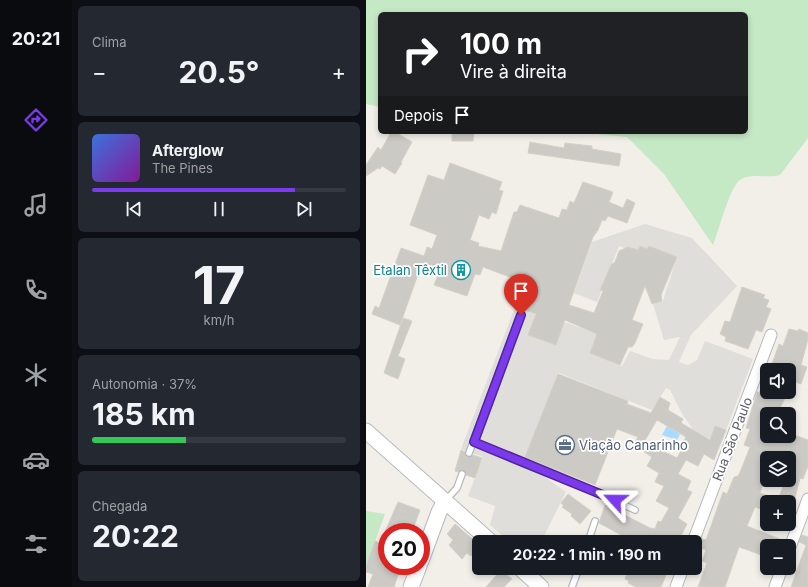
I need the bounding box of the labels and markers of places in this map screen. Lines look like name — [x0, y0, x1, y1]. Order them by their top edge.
building icon: Etalan Têxtil — [450, 259, 472, 281]
place label: Etalan Têxtil — [373, 262, 447, 278]
pin — [504, 274, 538, 315]
office icon: Viação Canarinho — [554, 434, 576, 456]
place label: Viação Canarinho — [579, 437, 688, 453]

